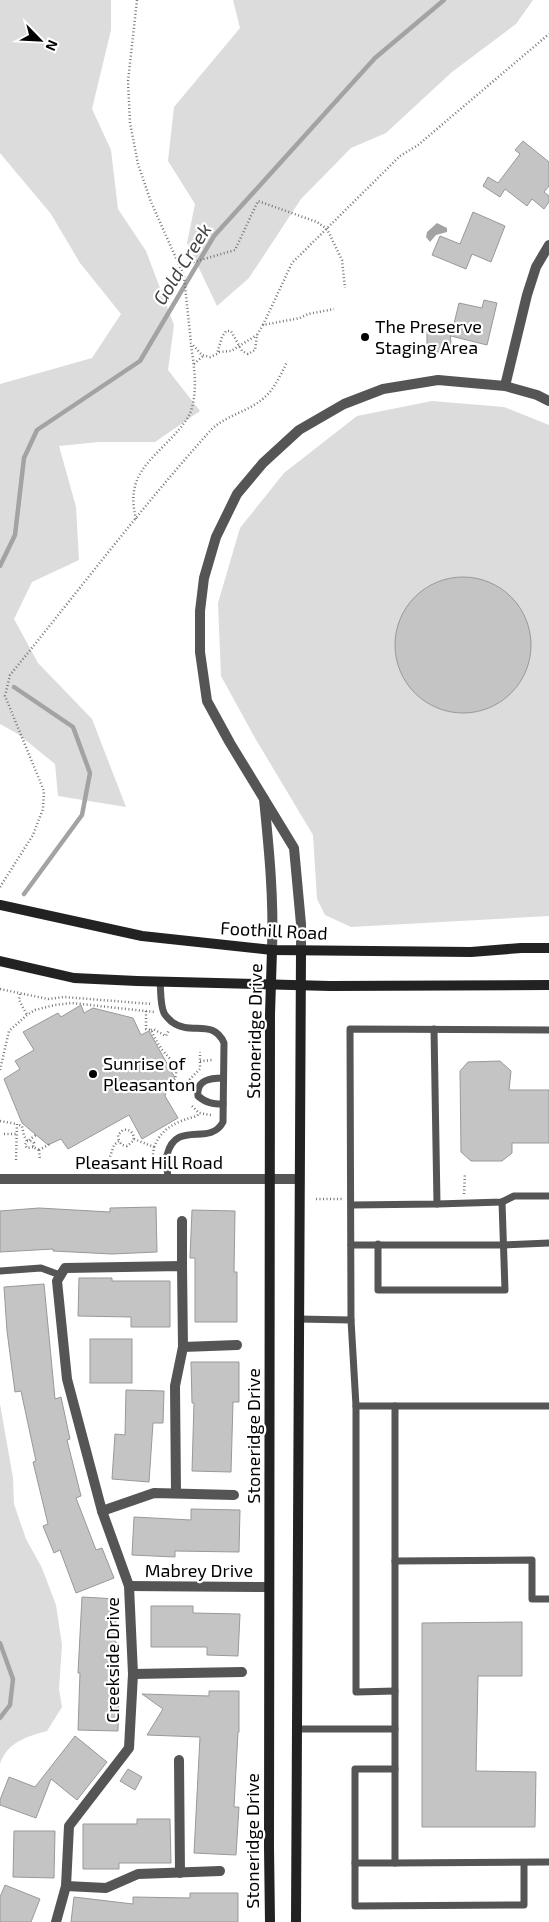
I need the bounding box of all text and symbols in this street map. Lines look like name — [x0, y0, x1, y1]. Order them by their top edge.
north arrow — [15, 15, 65, 65]
text: N — [43, 37, 62, 54]
water label: Gold Creek — [148, 219, 216, 309]
place label: The Preserve Staging Area — [375, 315, 482, 358]
marker: The Preserve Staging Area — [359, 331, 371, 343]
street label: Foothill Road — [220, 916, 328, 944]
street label: Stoneridge Drive — [242, 963, 266, 1099]
place label: Sunrise of Pleasanton — [103, 1052, 196, 1095]
marker: Sunrise of Pleasanton — [87, 1068, 99, 1080]
street label: Pleasant Hill Road — [75, 1151, 223, 1173]
street label: Stoneridge Drive — [242, 1368, 264, 1504]
street label: Mabrey Drive — [145, 1559, 253, 1581]
street label: Creekside Drive — [101, 1597, 123, 1723]
street label: Stoneridge Drive — [241, 1773, 263, 1909]

